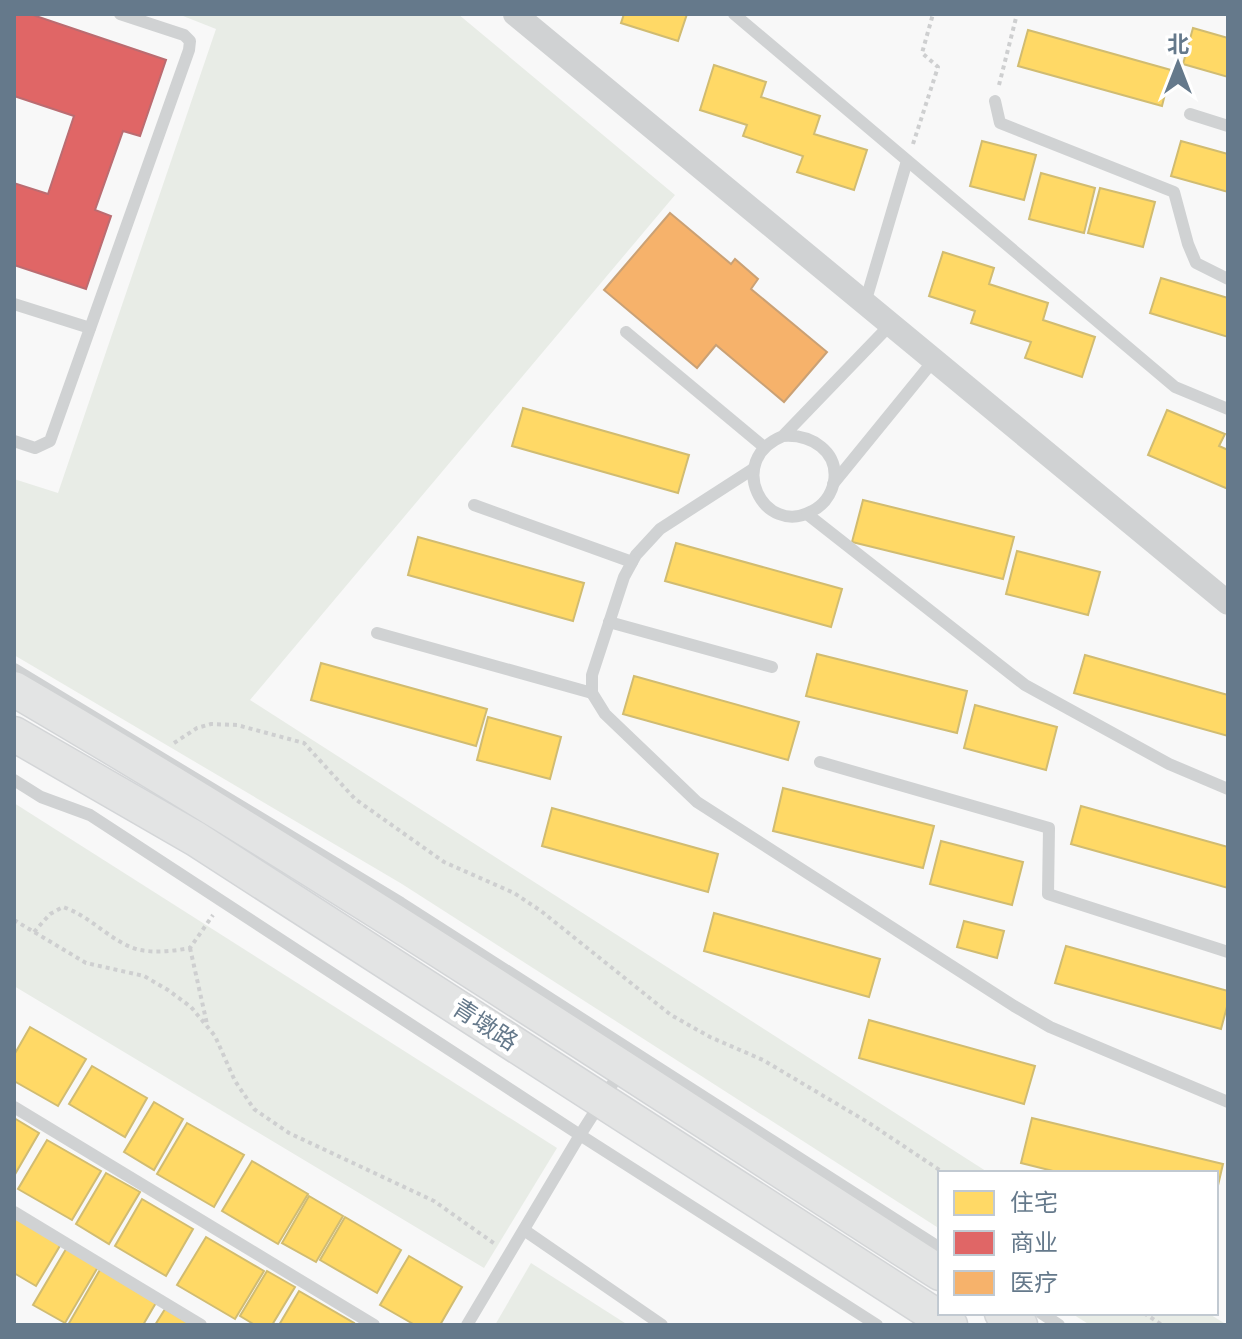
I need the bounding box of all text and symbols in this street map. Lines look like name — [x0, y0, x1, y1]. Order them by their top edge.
north arrow — [1138, 24, 1218, 104]
text: 北 — [1167, 32, 1189, 57]
street label: 青墩路 — [447, 994, 523, 1056]
legend — [938, 1171, 1218, 1315]
text: 住宅 — [1010, 1189, 1058, 1217]
text: 商业 — [1010, 1229, 1058, 1257]
text: 医疗 — [1010, 1269, 1058, 1297]

